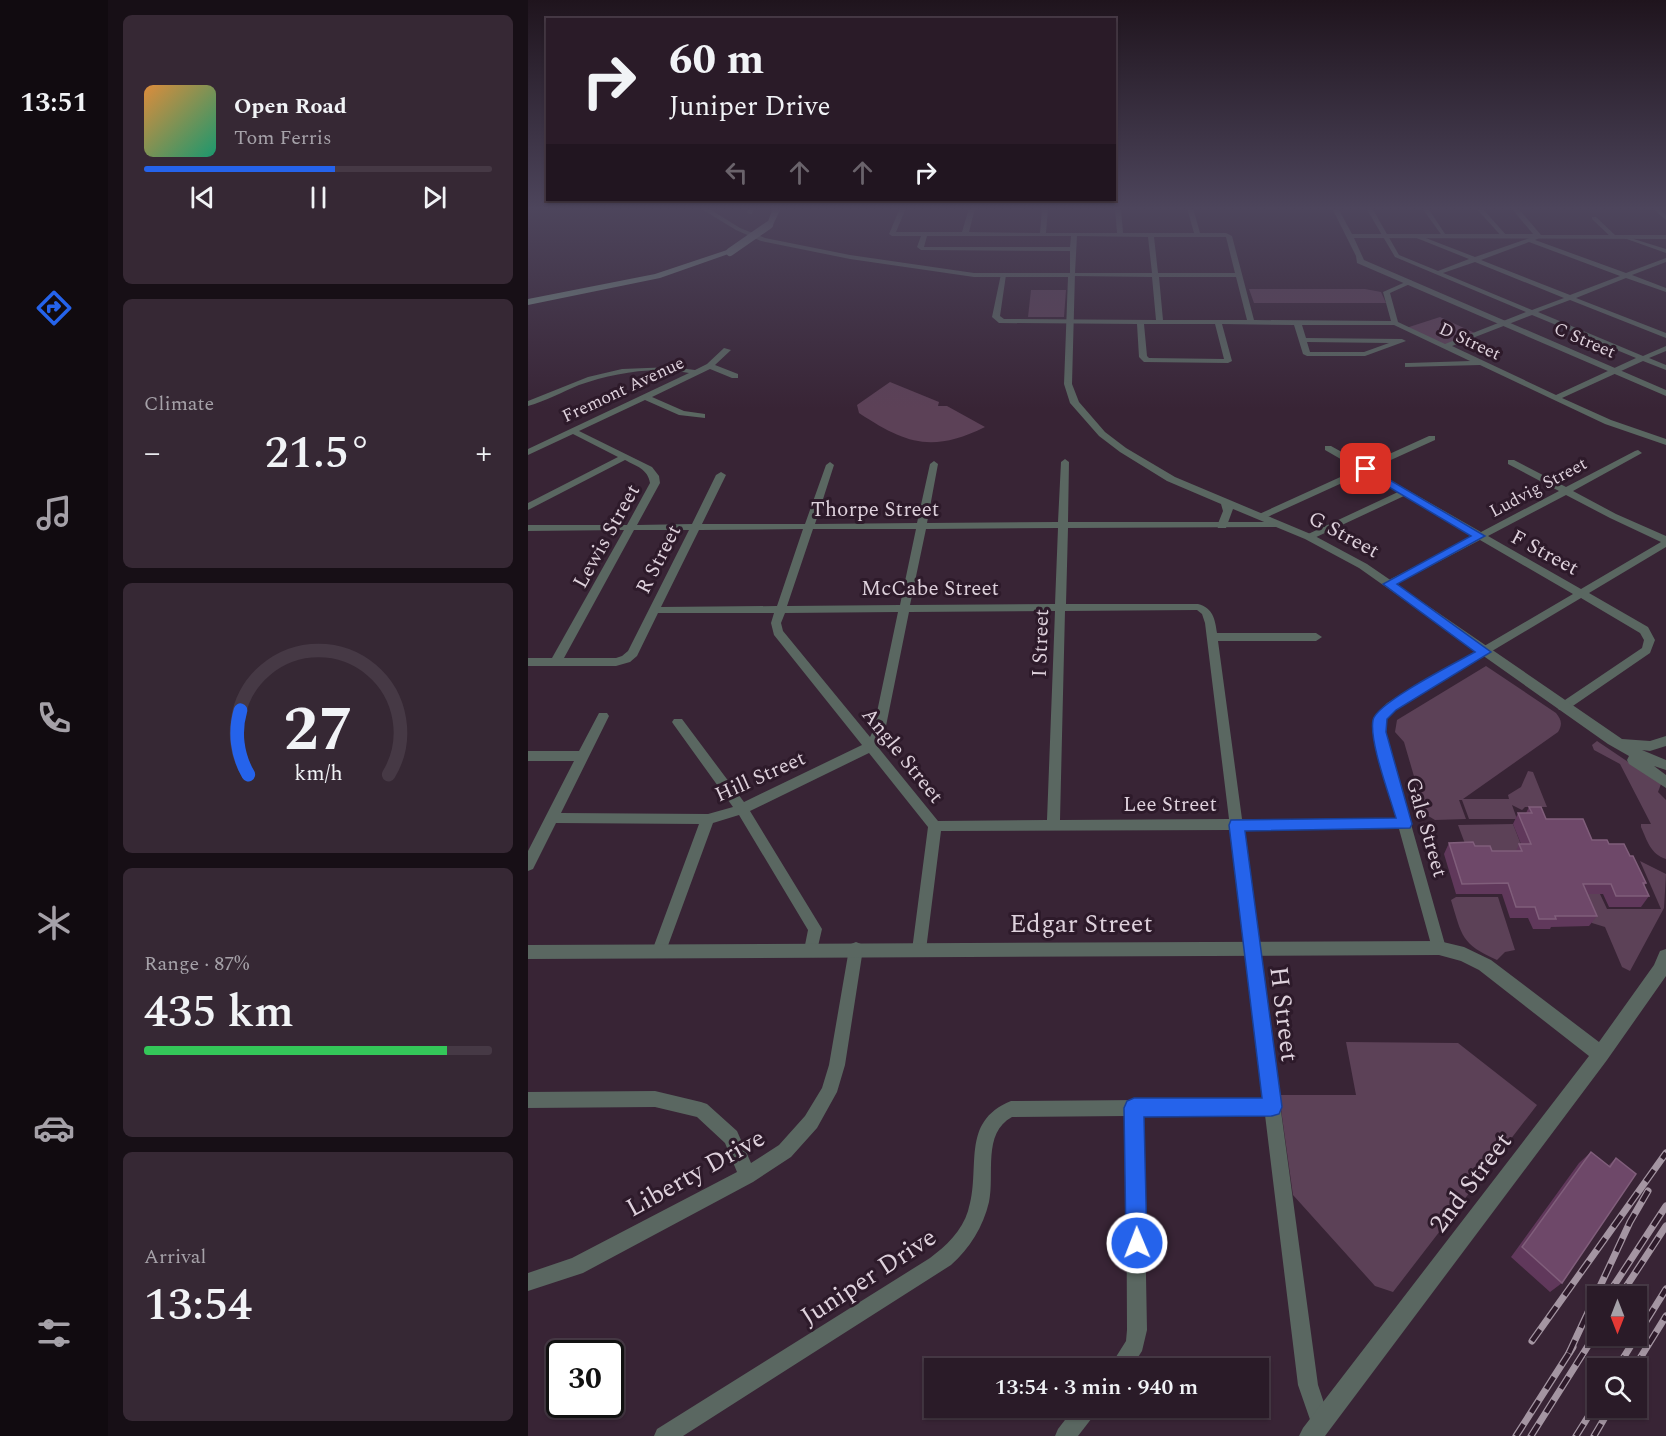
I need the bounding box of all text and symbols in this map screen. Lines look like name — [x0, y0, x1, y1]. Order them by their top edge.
text: 60 m — [669, 29, 764, 92]
icon: right — [570, 42, 648, 120]
text: 13:51 — [20, 82, 88, 124]
text: Juniper Drive — [669, 86, 831, 128]
text: Open Road — [234, 90, 347, 123]
text: Tom Ferris — [234, 123, 332, 153]
icon: left — [720, 156, 753, 189]
icon: ahead — [783, 156, 816, 189]
icon: ahead — [846, 156, 879, 189]
icon: right — [909, 156, 942, 189]
icon: previous — [186, 181, 219, 214]
icon: pause — [302, 181, 335, 214]
icon: next — [418, 181, 451, 214]
icon: directions — [33, 287, 75, 329]
street label: D Street — [1434, 315, 1505, 368]
street label: C Street — [1550, 315, 1620, 366]
street label: Fremont Avenue — [558, 349, 689, 430]
text: Climate — [144, 389, 214, 419]
text: 21.5° — [265, 419, 371, 488]
text: − — [144, 428, 161, 478]
text: + — [475, 428, 492, 478]
pin — [1340, 443, 1391, 494]
street label: Ludvig Street — [1484, 450, 1592, 525]
icon: arrive — [1349, 452, 1382, 485]
street label: Lewis Street — [565, 478, 649, 595]
icon: music — [33, 492, 75, 534]
street label: Thorpe Street — [811, 494, 939, 526]
street label: G Street — [1302, 503, 1385, 567]
street label: R Street — [628, 519, 690, 600]
street label: F Street — [1505, 522, 1584, 584]
street label: McCabe Street — [861, 573, 999, 605]
street label: I Street — [1024, 608, 1058, 678]
text: 27 — [283, 683, 353, 778]
icon: phone — [33, 697, 75, 739]
street label: Angle Street — [853, 701, 951, 811]
street label: Hill Street — [710, 743, 811, 811]
text: km/h — [294, 757, 342, 790]
street label: Gale Street — [1396, 773, 1456, 881]
street label: Lee Street — [1123, 789, 1217, 821]
icon: climate — [33, 902, 75, 944]
street label: Edgar Street — [1009, 904, 1153, 944]
text: Range · 87% — [144, 949, 249, 979]
street label: H Street — [1258, 964, 1310, 1064]
text: 435 km — [144, 978, 294, 1047]
icon: car — [33, 1107, 75, 1149]
street label: Liberty Drive — [618, 1118, 773, 1228]
street label: 2nd Street — [1420, 1124, 1522, 1242]
position arrow — [1105, 1211, 1169, 1275]
street label: Juniper Drive — [792, 1218, 945, 1336]
text: Arrival — [144, 1242, 206, 1272]
text: 13:54 — [144, 1271, 252, 1340]
north arrow — [1587, 1286, 1647, 1346]
map controls — [1587, 1286, 1647, 1418]
icon: filters — [33, 1312, 75, 1354]
speed limit sign: 30 — [546, 1340, 624, 1418]
button: search — [1587, 1358, 1647, 1418]
text: 13:54 · 3 min · 940 m — [995, 1371, 1198, 1404]

